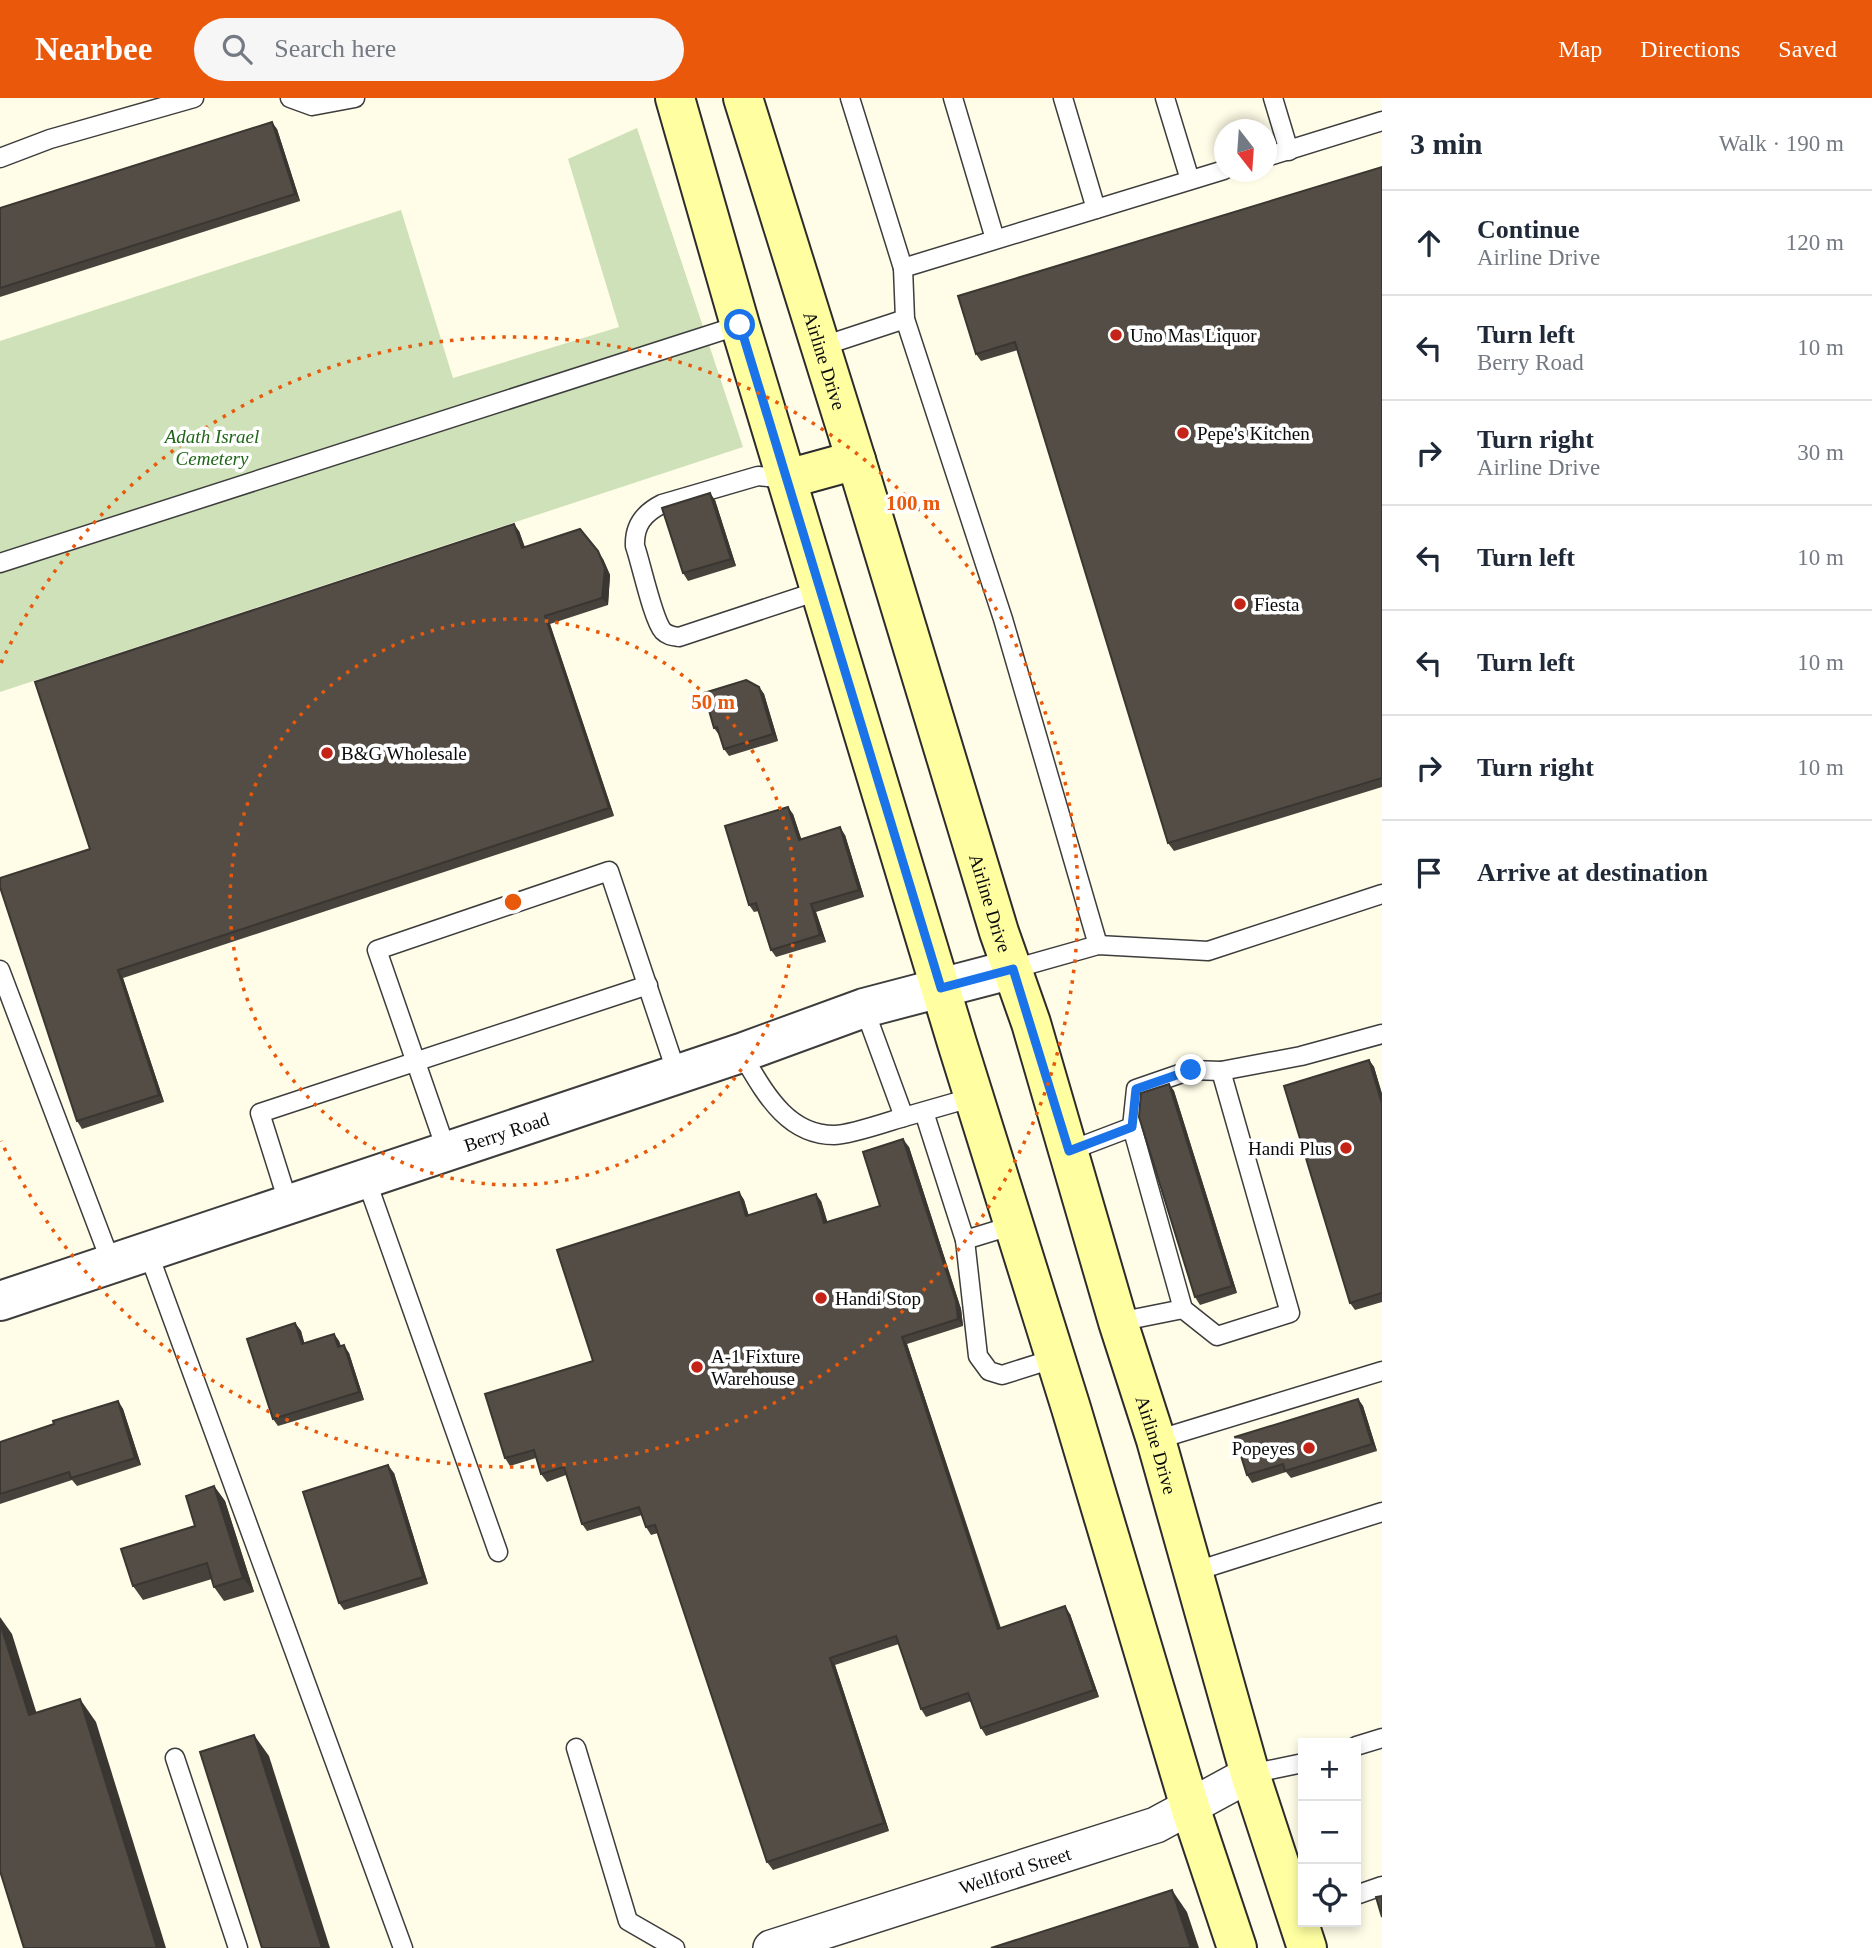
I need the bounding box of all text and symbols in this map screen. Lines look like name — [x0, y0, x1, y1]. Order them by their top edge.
search box — [194, 18, 684, 81]
icon: search — [218, 30, 256, 68]
text: Nearbee — [35, 31, 152, 67]
text: Search here — [274, 34, 396, 63]
text: Map — [1558, 36, 1602, 62]
text: Directions — [1640, 36, 1740, 62]
text: Saved — [1778, 36, 1837, 62]
north arrow — [1214, 119, 1277, 182]
text: 3 min — [1410, 127, 1483, 160]
text: Walk · 190 m — [1719, 131, 1844, 156]
text: Continue — [1477, 215, 1580, 244]
icon: ahead — [1410, 224, 1448, 262]
text: 120 m — [1786, 230, 1844, 255]
text: Airline Drive — [1477, 245, 1600, 270]
route start — [724, 309, 755, 340]
street label: Airline Drive — [800, 309, 850, 412]
text: Turn left — [1477, 320, 1575, 349]
place label: Uno Mas Liquor — [1130, 325, 1257, 346]
marker: Uno Mas Liquor — [1108, 327, 1124, 343]
icon: left — [1410, 329, 1448, 367]
text: 10 m — [1797, 335, 1844, 360]
text: Berry Road — [1477, 350, 1584, 375]
place label: Pepe's Kitchen — [1197, 423, 1310, 444]
marker: Pepe's Kitchen — [1175, 425, 1191, 441]
text: Turn right — [1477, 425, 1594, 454]
park label: Adath Israel Cemetery — [163, 426, 259, 469]
icon: right — [1410, 434, 1448, 472]
text: 30 m — [1797, 440, 1844, 465]
text: Airline Drive — [1477, 455, 1600, 480]
text: 100 m — [886, 491, 941, 515]
icon: left — [1410, 539, 1448, 577]
text: Turn left — [1477, 543, 1575, 572]
text: 10 m — [1797, 545, 1844, 570]
place label: Fiesta — [1254, 594, 1300, 615]
marker: Fiesta — [1232, 596, 1248, 612]
icon: left — [1410, 644, 1448, 682]
text: Turn left — [1477, 648, 1575, 677]
text: 10 m — [1797, 650, 1844, 675]
text: 50 m — [691, 690, 735, 714]
place label: B&G Wholesale — [341, 743, 467, 764]
marker: B&G Wholesale — [319, 745, 335, 761]
icon: right — [1410, 749, 1448, 787]
text: Turn right — [1477, 753, 1594, 782]
text: 10 m — [1797, 755, 1844, 780]
street label: Airline Drive — [965, 851, 1016, 955]
icon: arrive — [1410, 854, 1448, 892]
text: Arrive at destination — [1477, 858, 1708, 887]
centre of rings — [501, 890, 525, 914]
route end — [1175, 1054, 1206, 1085]
street label: Berry Road — [461, 1107, 552, 1155]
place label: Handi Plus — [1248, 1138, 1332, 1159]
marker: Handi Plus — [1338, 1140, 1354, 1156]
place label: Handi Stop — [835, 1288, 921, 1309]
marker: Handi Stop — [813, 1290, 829, 1306]
place label: A-1 Fixture Warehouse — [711, 1346, 800, 1389]
marker: A-1 Fixture Warehouse — [689, 1359, 705, 1375]
street label: Airline Drive — [1132, 1393, 1181, 1496]
place label: Popeyes — [1232, 1438, 1295, 1459]
marker: Popeyes — [1301, 1440, 1317, 1456]
map controls — [1298, 1738, 1361, 1927]
button: + — [1298, 1738, 1361, 1801]
button: − — [1298, 1801, 1361, 1864]
street label: Wellford Street — [956, 1842, 1074, 1898]
button: locate — [1298, 1864, 1361, 1927]

